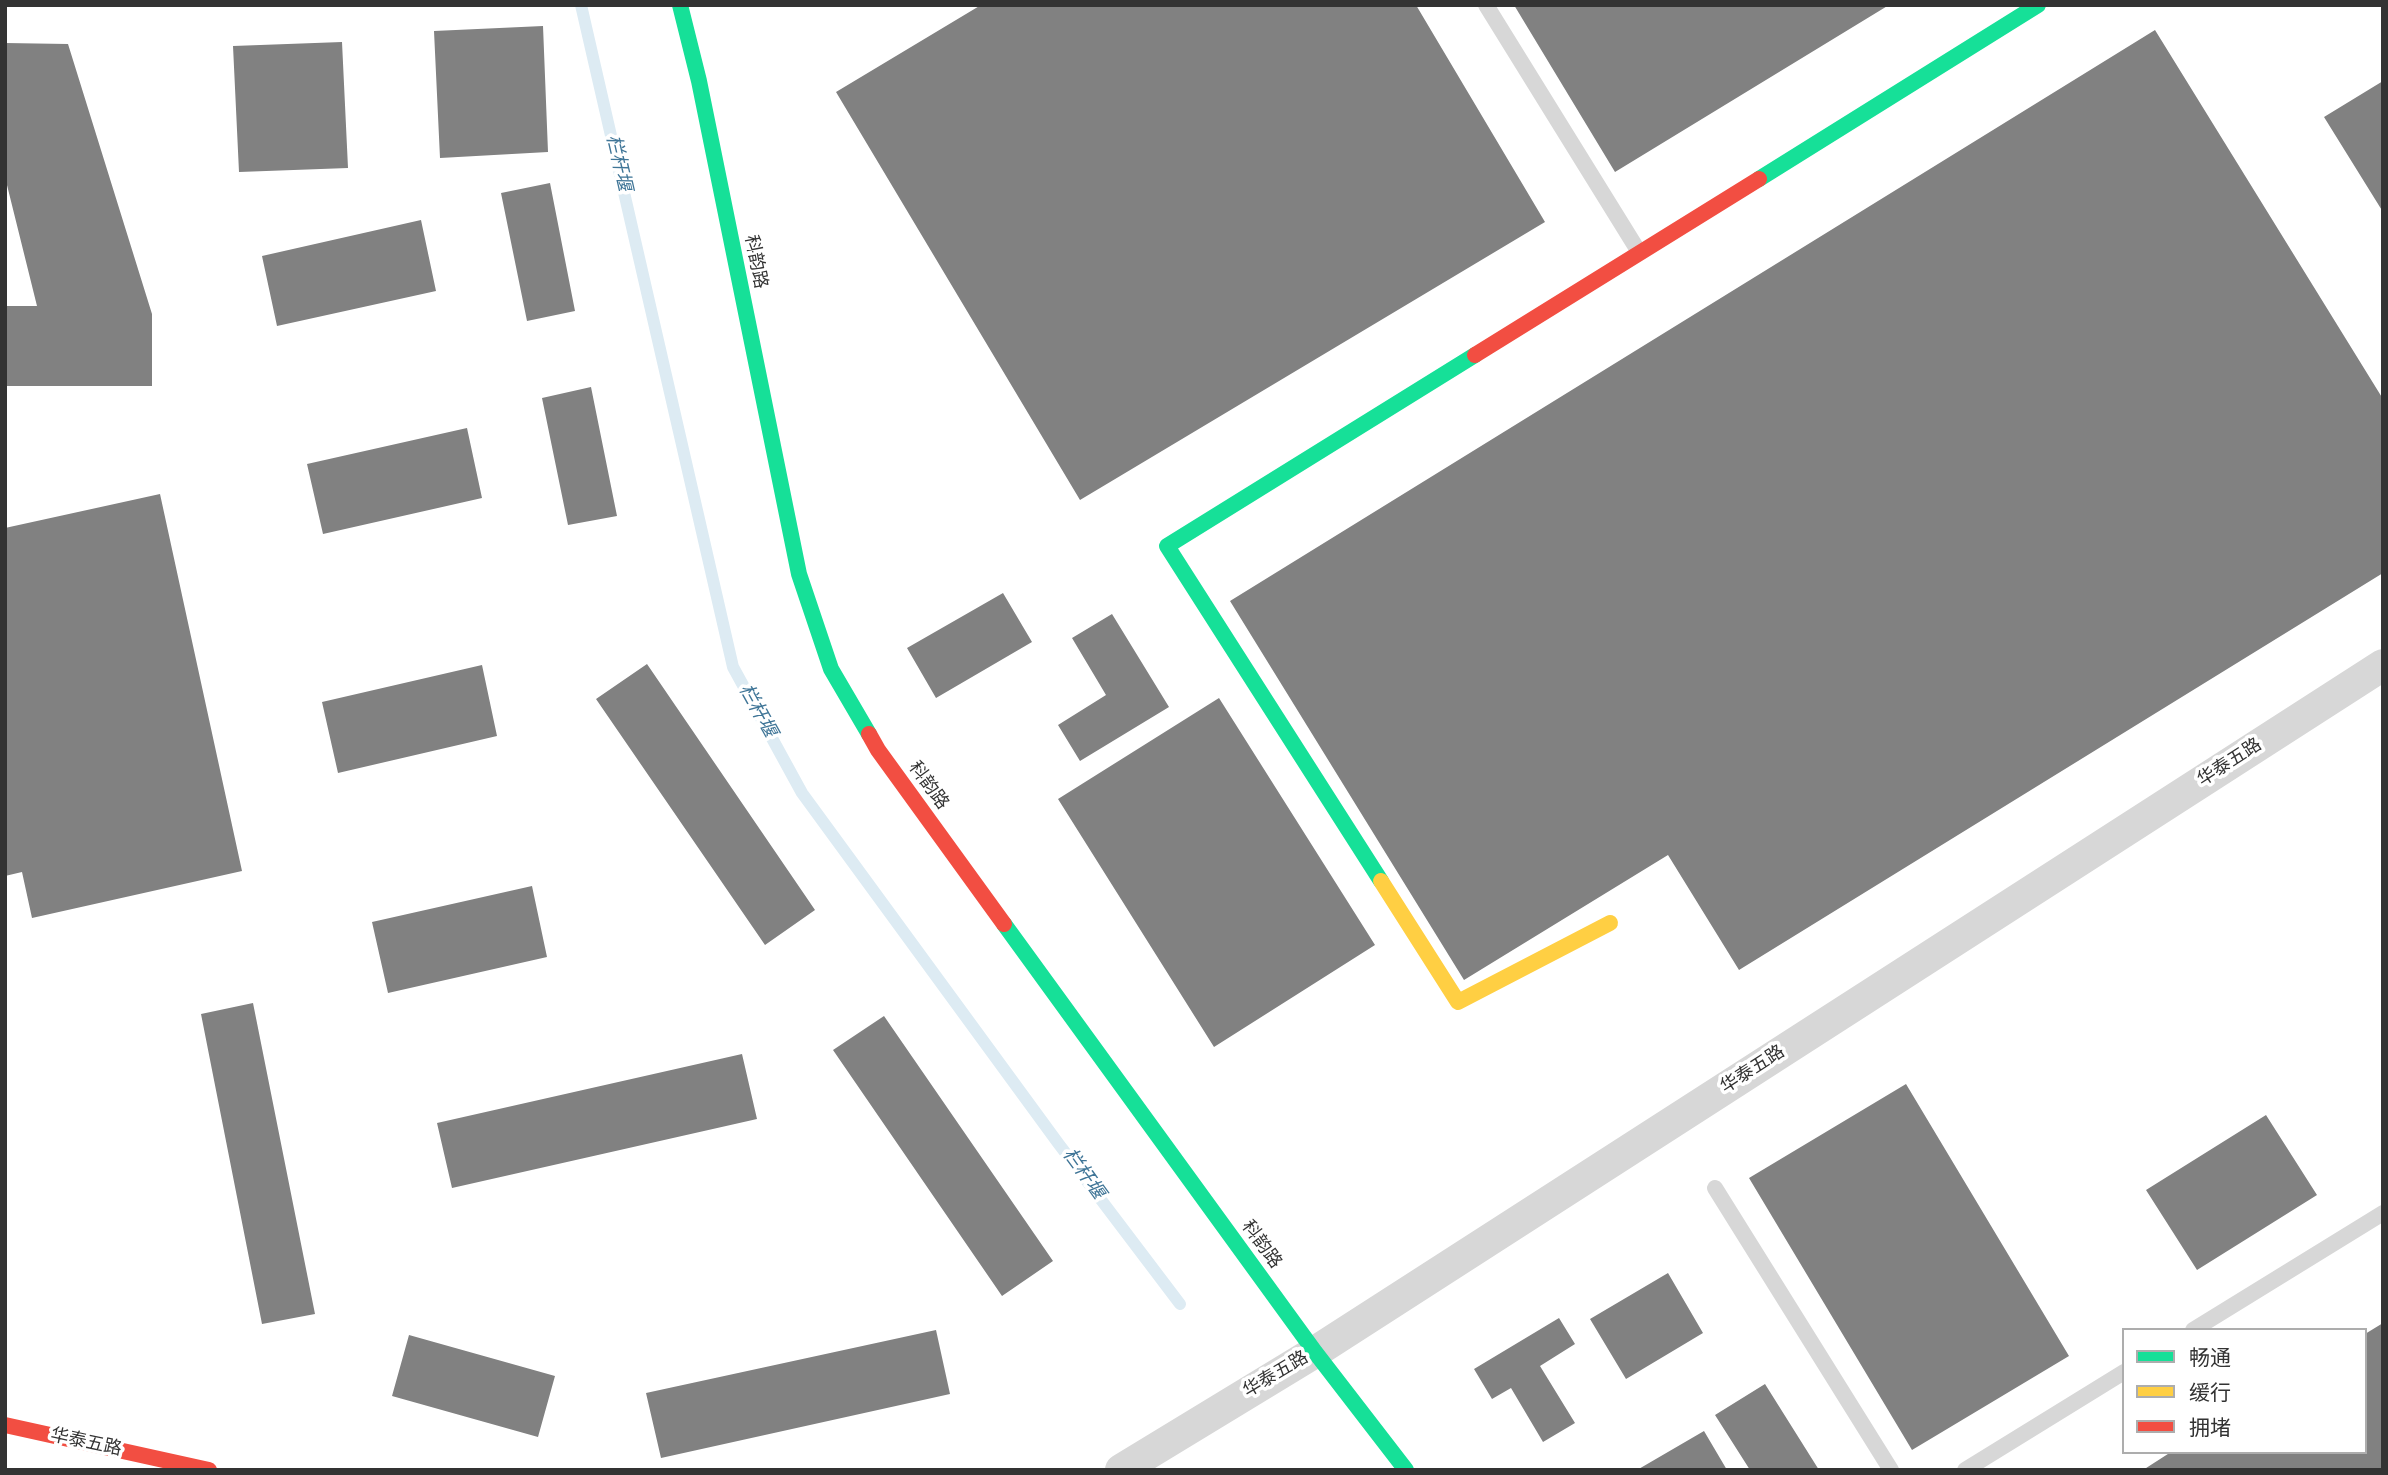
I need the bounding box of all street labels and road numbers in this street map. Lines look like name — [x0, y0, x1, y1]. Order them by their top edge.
street label: 科韵路 — [739, 233, 771, 291]
street label: 华泰五路 — [2194, 734, 2266, 792]
street label: 科韵路 — [903, 758, 953, 814]
street label: 华泰五路 — [1717, 1041, 1789, 1099]
street label: 科韵路 — [1236, 1217, 1286, 1273]
street label: 华泰五路 — [1240, 1347, 1312, 1403]
street label: 华泰五路 — [49, 1425, 123, 1461]

